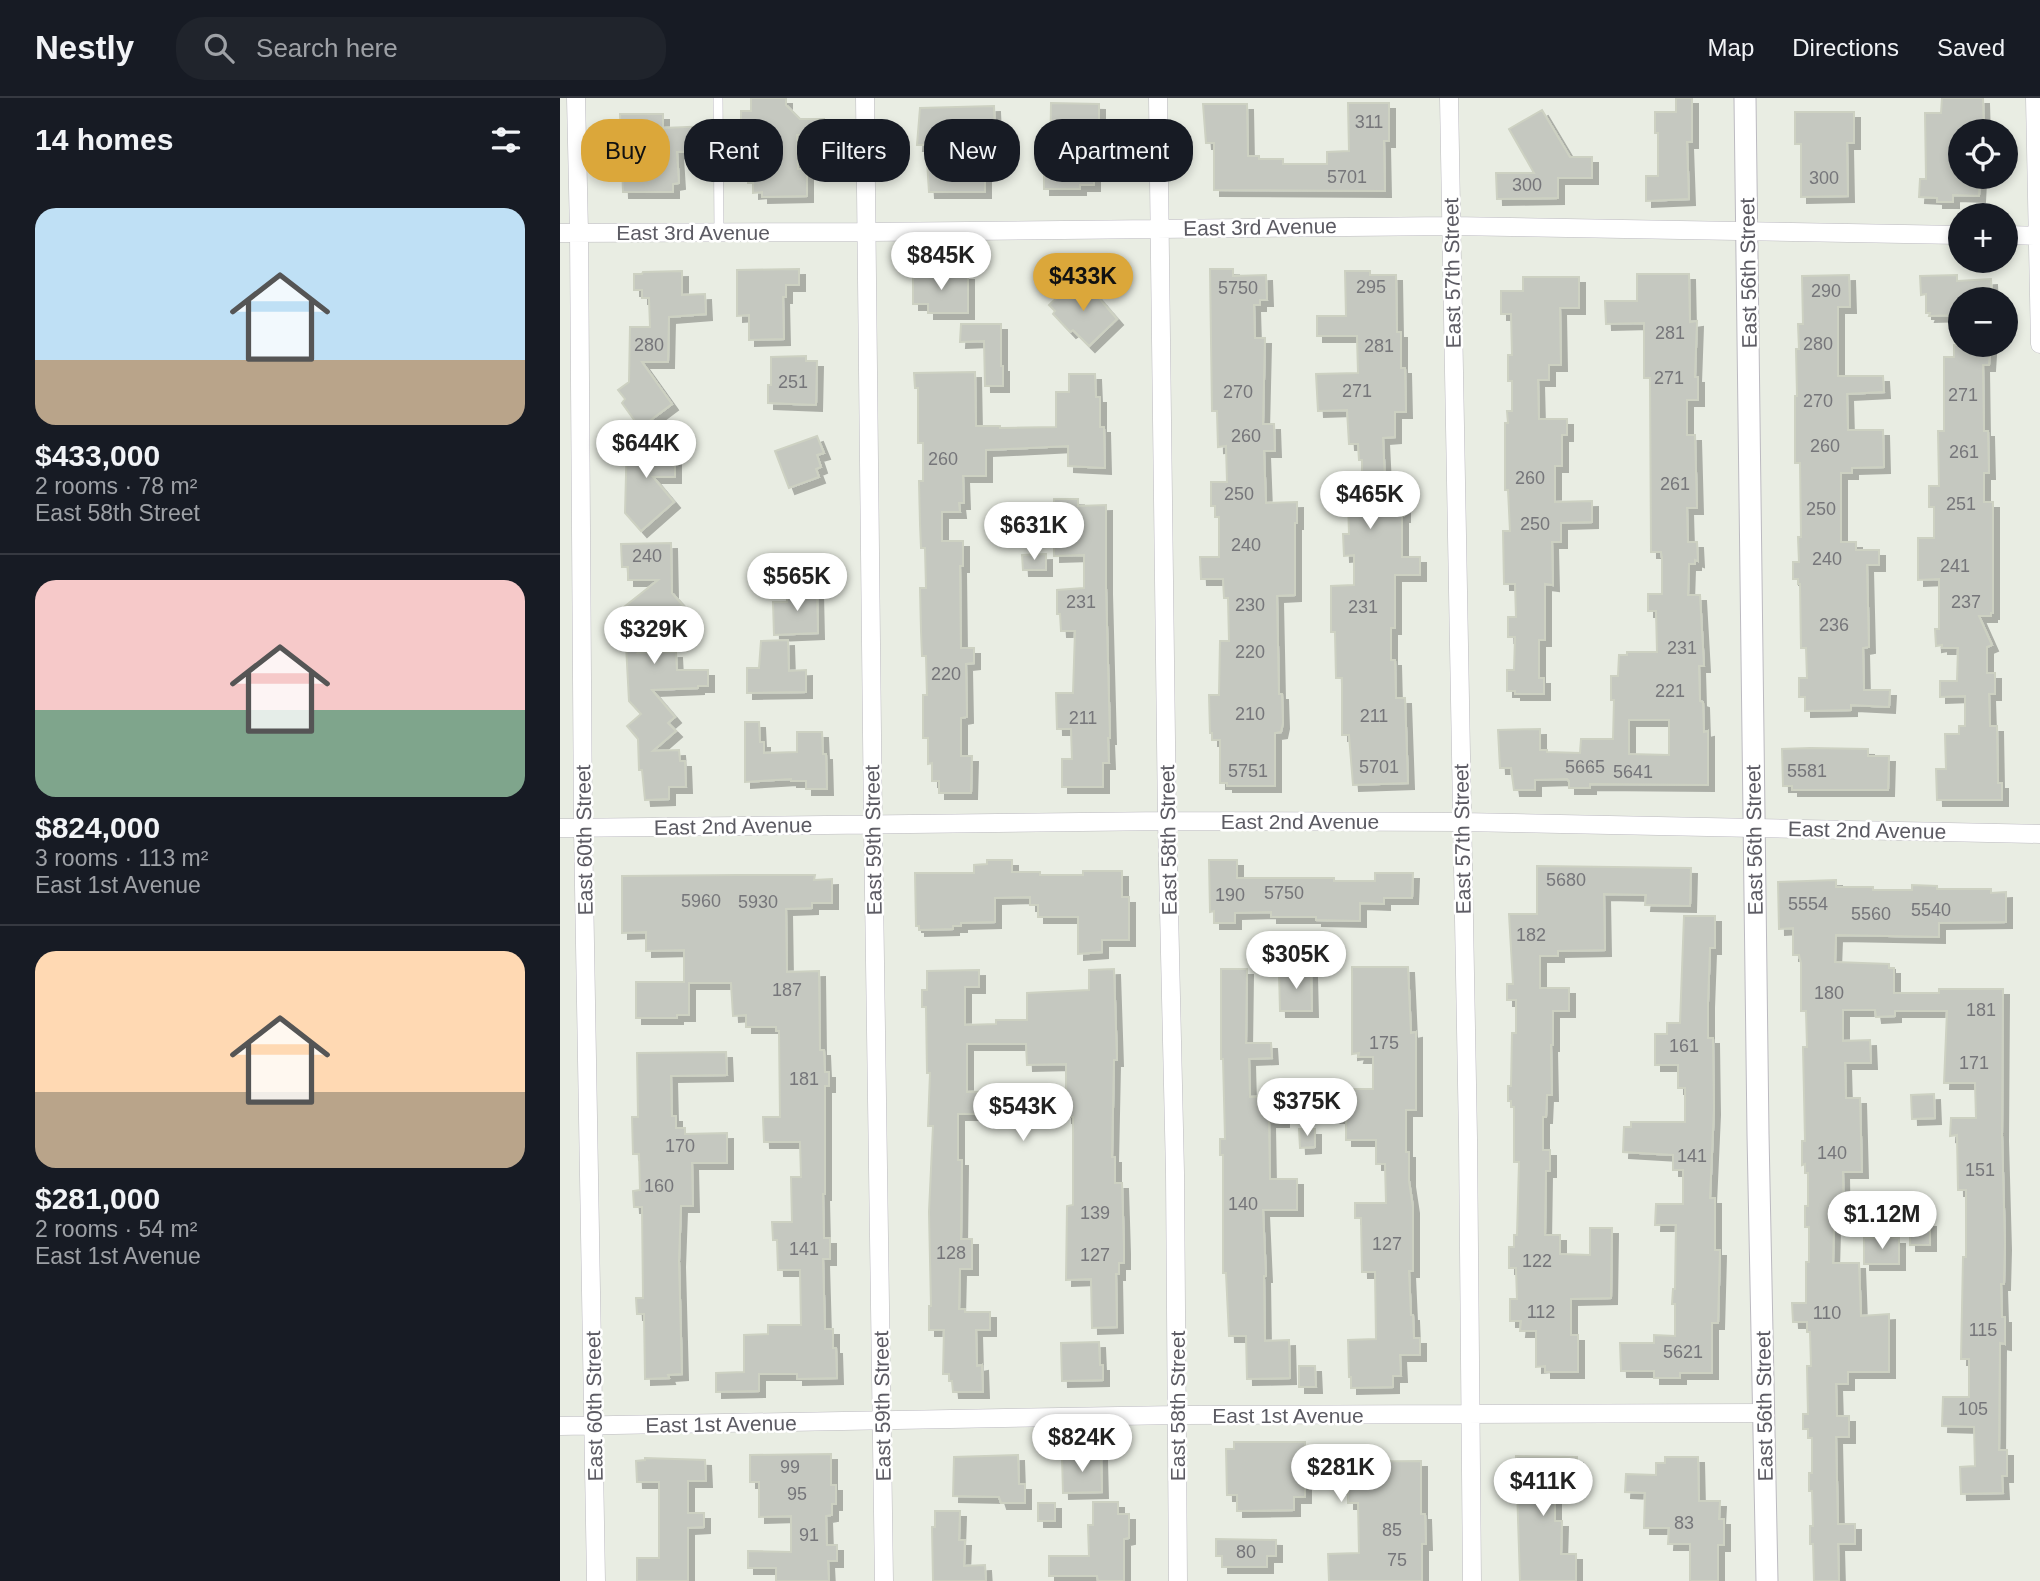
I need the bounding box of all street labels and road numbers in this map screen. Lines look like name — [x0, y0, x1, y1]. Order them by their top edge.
street label: East 57th Street — [1439, 197, 1465, 348]
street label: East 56th Street — [1735, 197, 1761, 348]
street label: East 3rd Avenue — [1183, 214, 1337, 240]
street label: East 3rd Avenue — [616, 221, 770, 244]
street label: East 57th Street — [1449, 763, 1475, 914]
street label: East 60th Street — [571, 764, 597, 915]
street label: East 59th Street — [860, 764, 886, 915]
street label: East 58th Street — [1155, 764, 1181, 915]
street label: East 56th Street — [1741, 764, 1767, 915]
street label: East 2nd Avenue — [1221, 810, 1379, 833]
street label: East 2nd Avenue — [654, 813, 812, 839]
street label: East 2nd Avenue — [1788, 817, 1946, 843]
street label: East 60th Street — [581, 1330, 607, 1481]
street label: East 59th Street — [869, 1330, 895, 1481]
street label: East 56th Street — [1751, 1330, 1777, 1481]
street label: East 58th Street — [1166, 1331, 1189, 1481]
street label: East 1st Avenue — [1212, 1404, 1364, 1427]
street label: East 1st Avenue — [645, 1411, 797, 1437]

